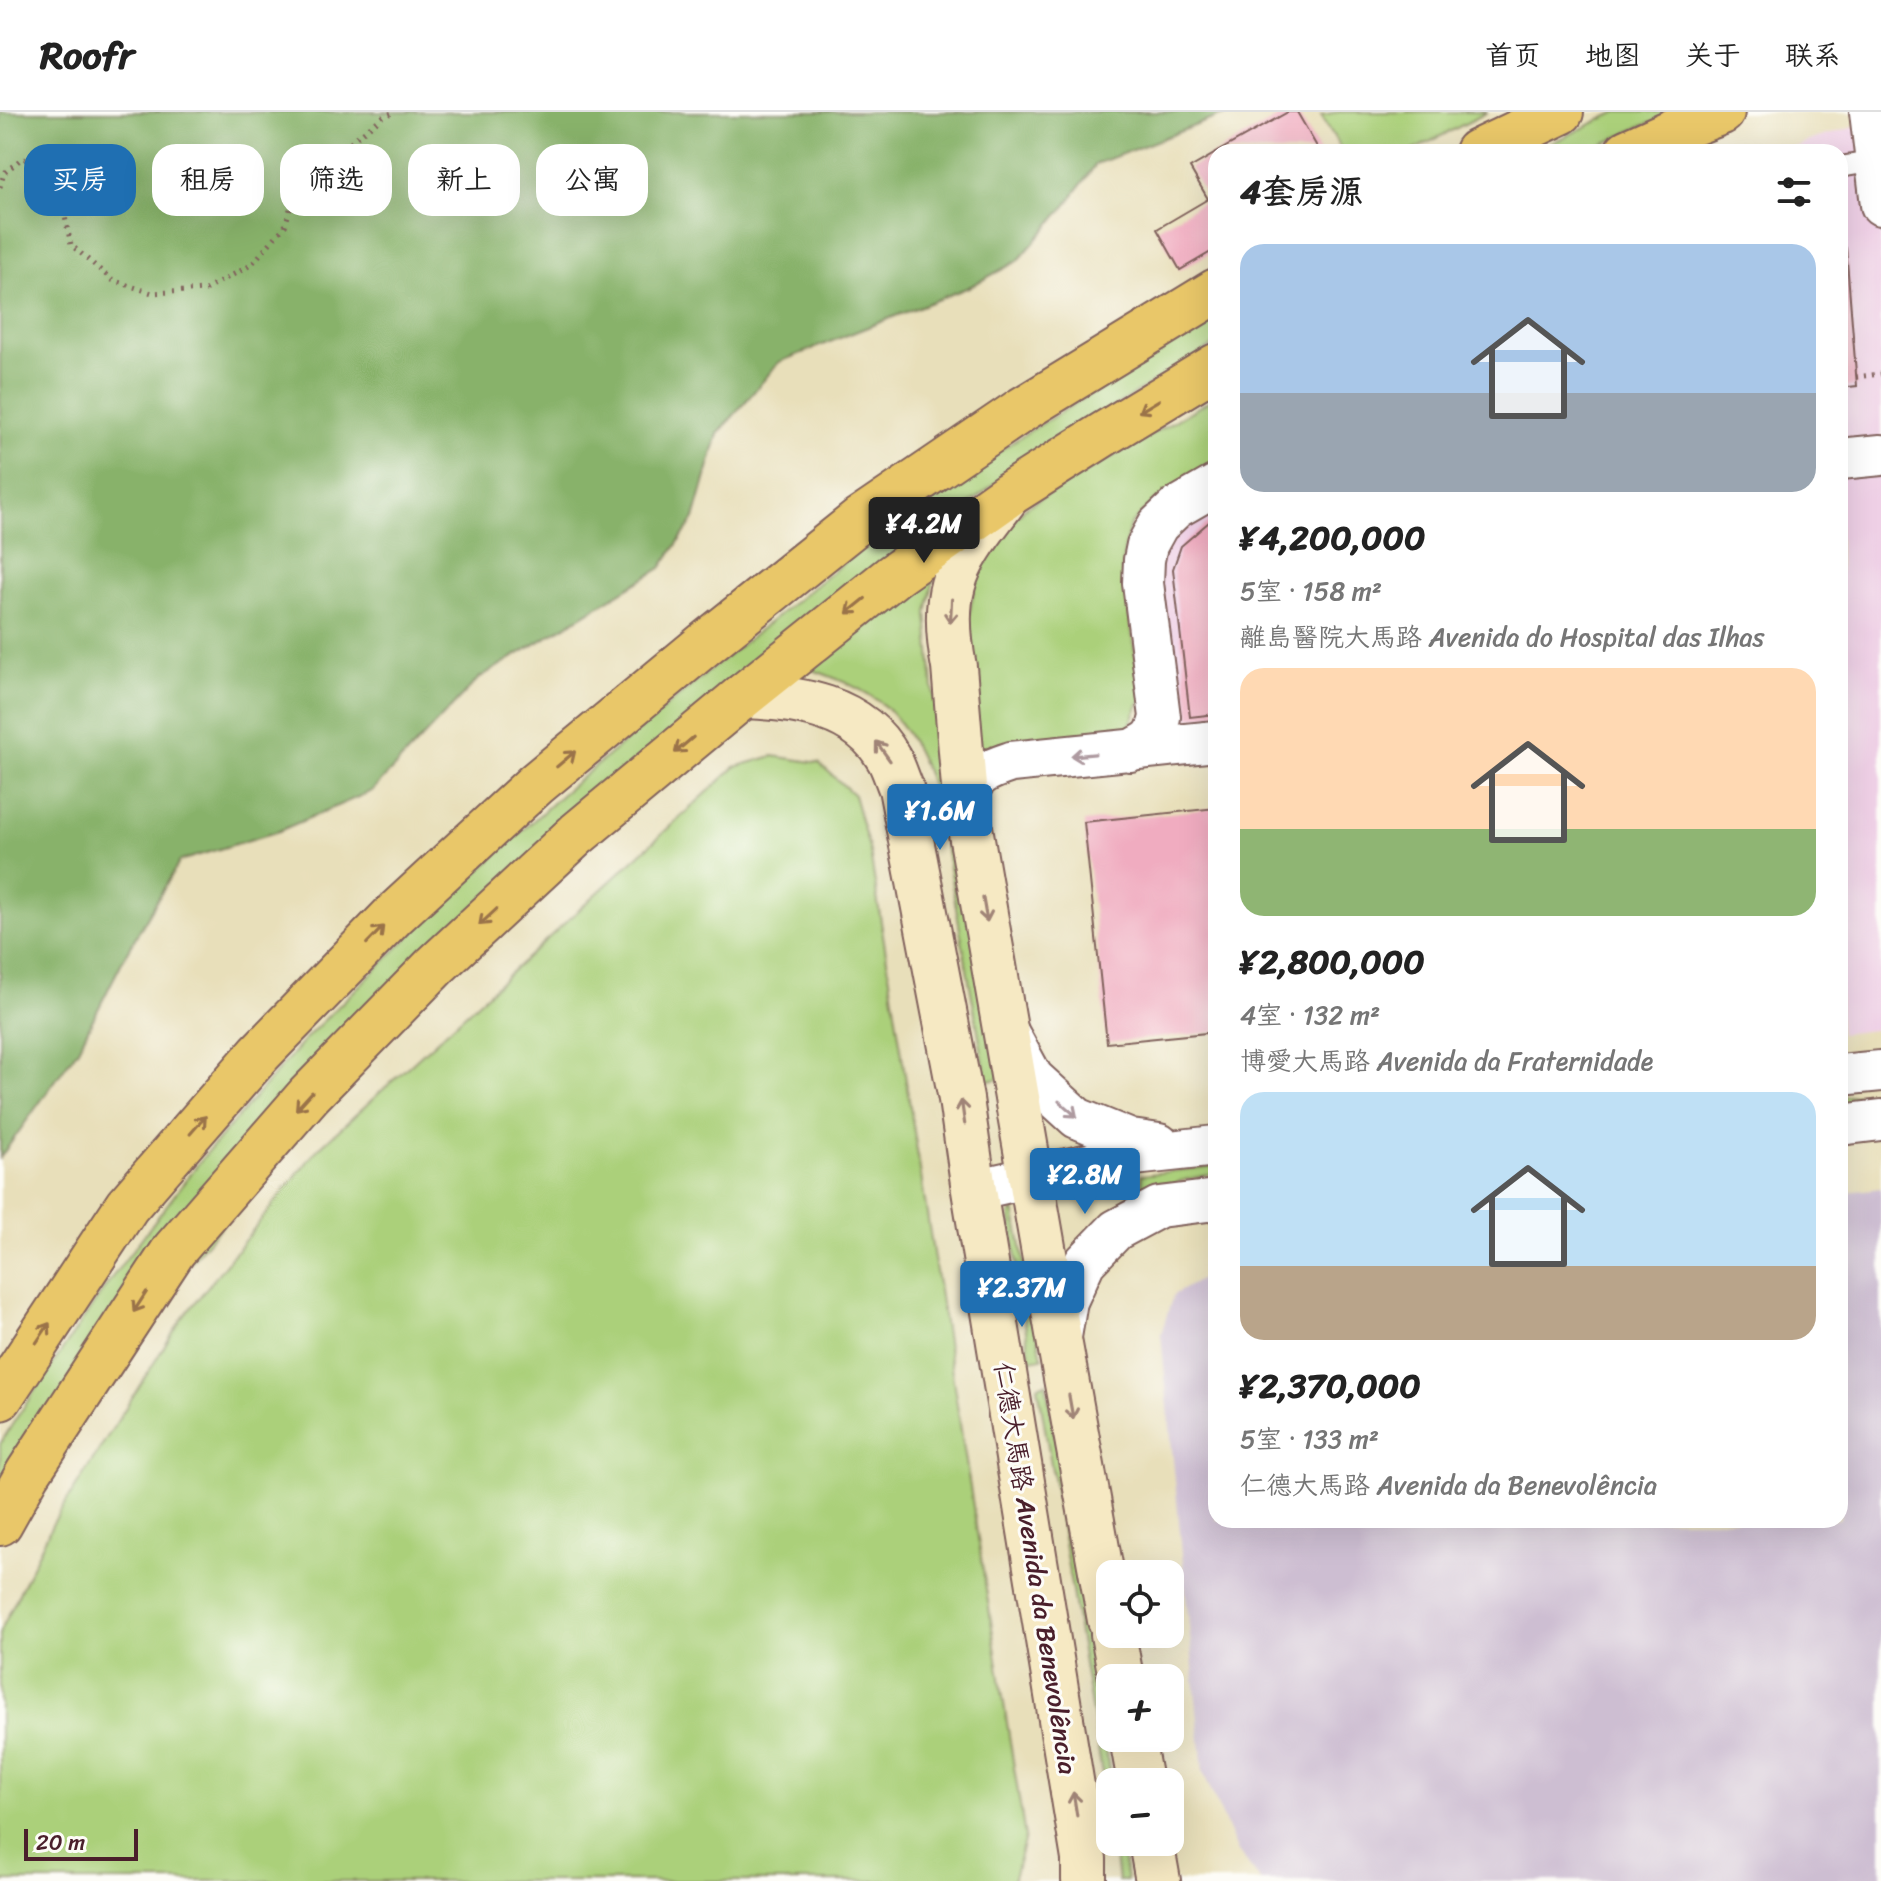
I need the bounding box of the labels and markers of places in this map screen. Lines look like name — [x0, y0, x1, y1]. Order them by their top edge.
pin: ¥4.2M — [868, 497, 980, 565]
pin: ¥1.6M — [884, 784, 996, 852]
pin: ¥2.8M — [1029, 1148, 1141, 1216]
pin: ¥2.37M — [957, 1261, 1087, 1329]

